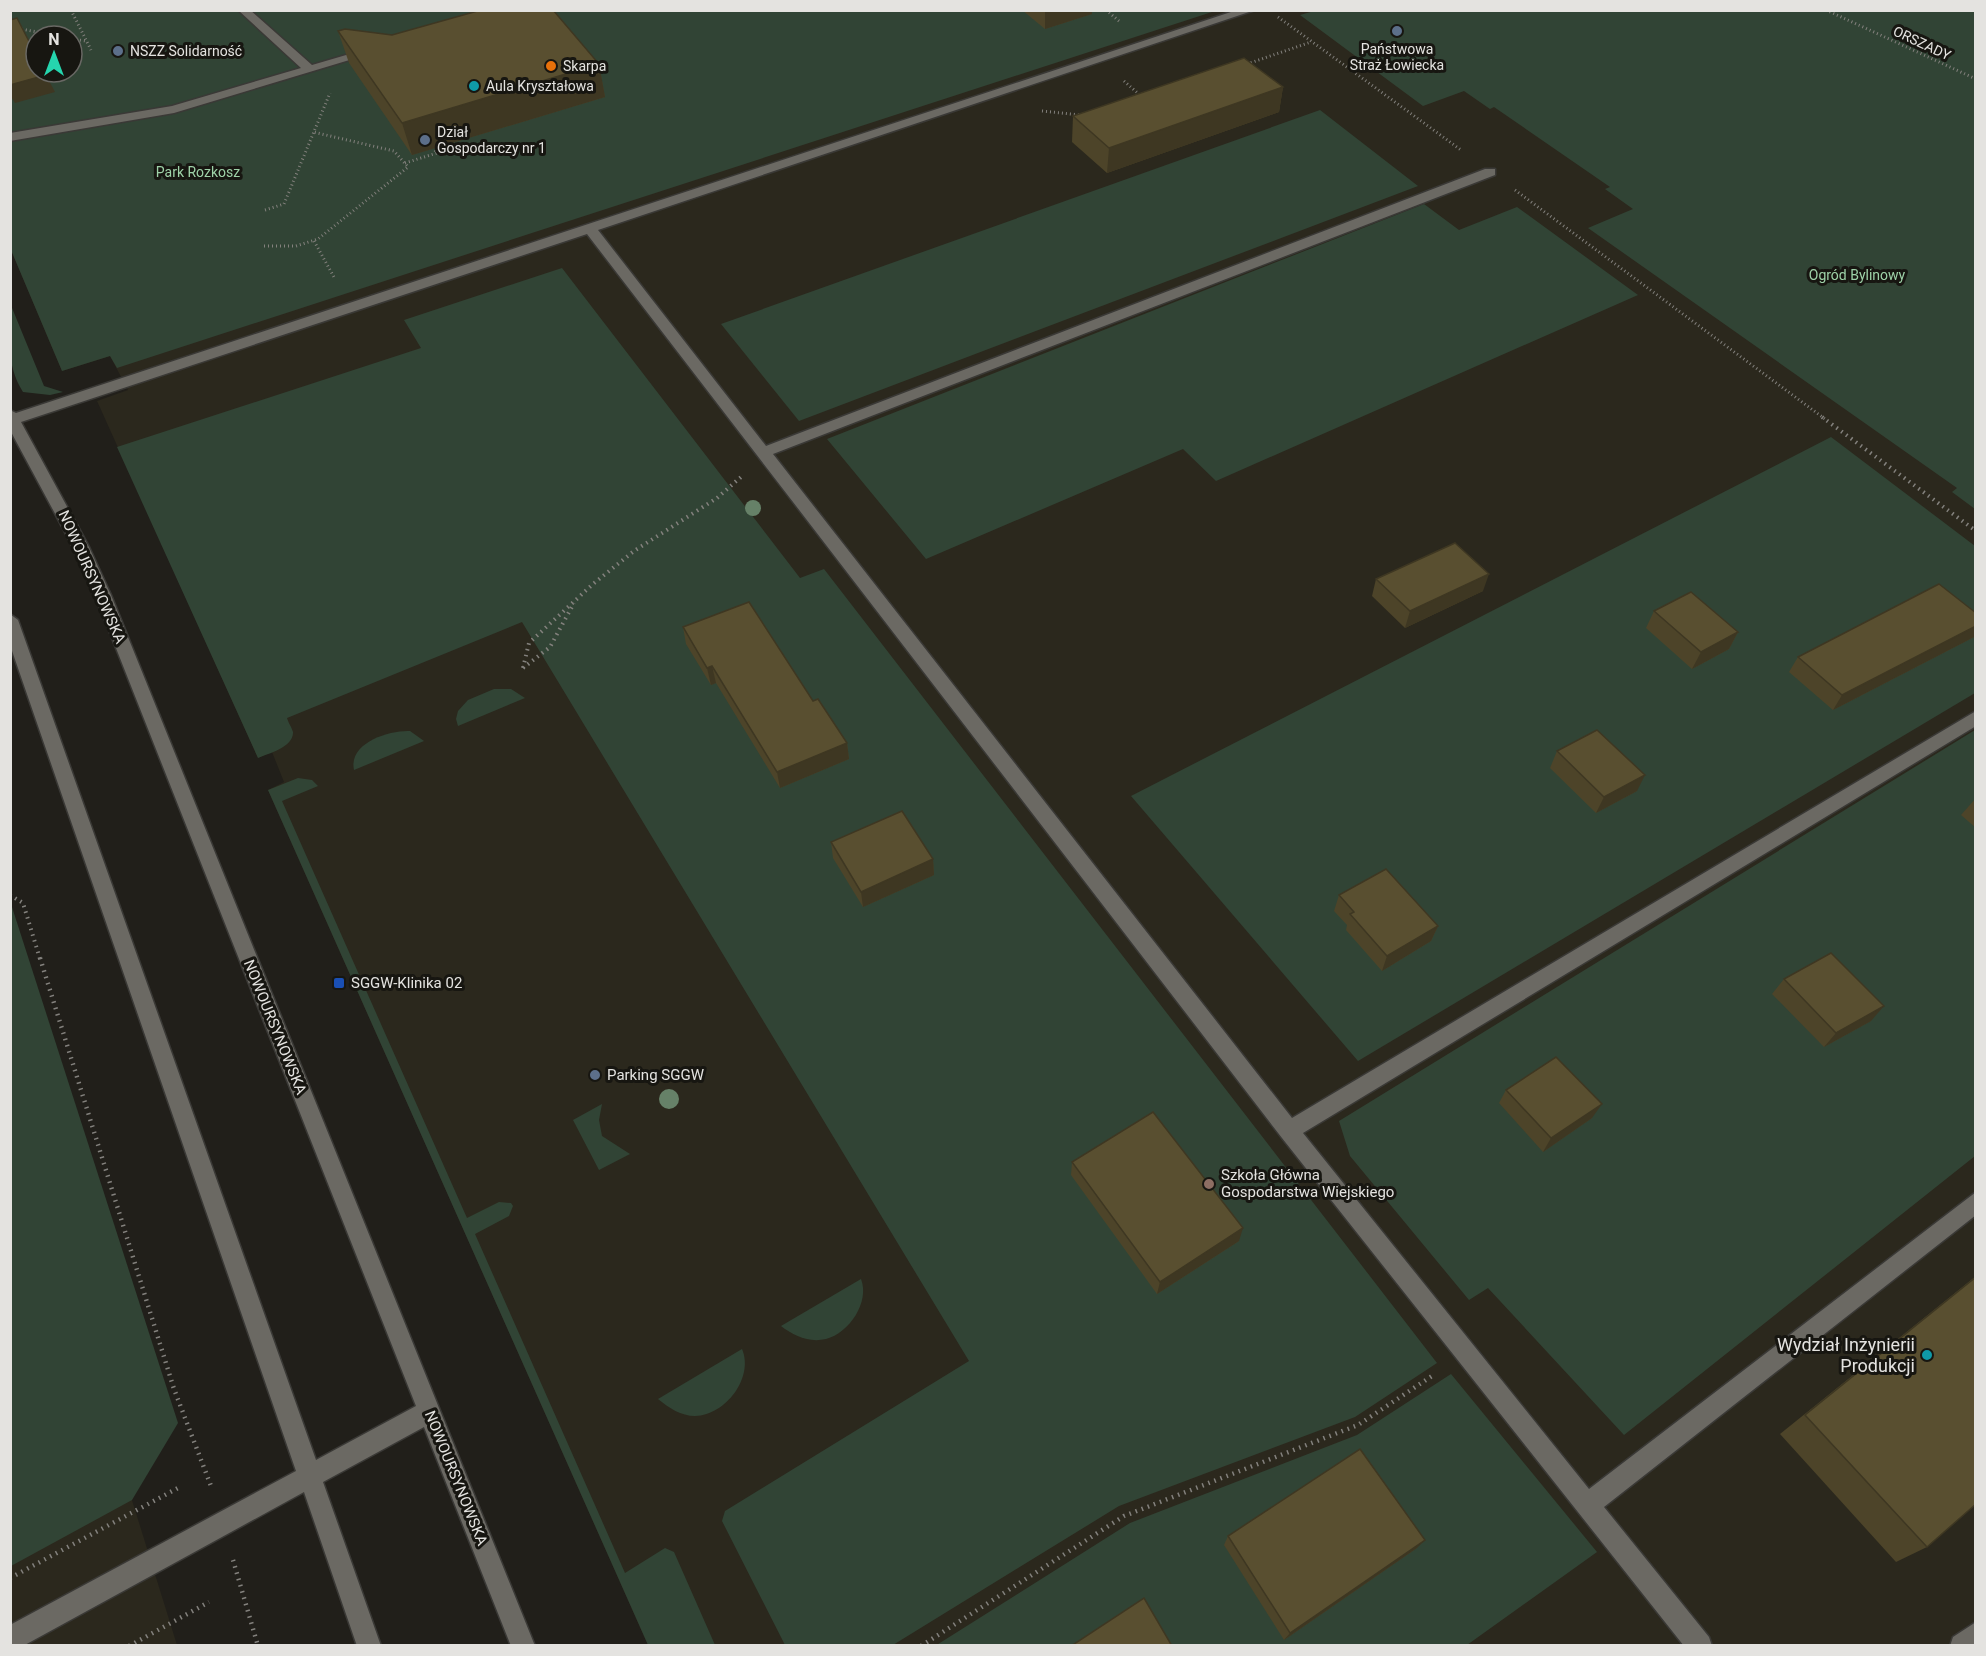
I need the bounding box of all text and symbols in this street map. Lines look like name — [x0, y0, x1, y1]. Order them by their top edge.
street label: ORSZADY — [1891, 23, 1954, 63]
north arrow — [24, 24, 84, 84]
marker: Państwowa Straż Łowiecka — [1390, 24, 1404, 38]
text: N — [48, 30, 60, 49]
place label: Państwowa Straż Łowiecka — [1350, 41, 1444, 73]
place label: NSZZ Solidarność — [130, 43, 242, 59]
marker: NSZZ Solidarność — [111, 44, 125, 58]
place label: Skarpa — [563, 58, 606, 74]
marker: Skarpa — [544, 59, 558, 73]
place label: Aula Kryształowa — [486, 78, 594, 94]
marker: Aula Kryształowa — [467, 79, 481, 93]
place label: Dział Gospodarczy nr 1 — [437, 124, 546, 156]
marker: Dział Gospodarczy nr 1 — [418, 133, 432, 147]
park label: Park Rozkosz — [156, 164, 240, 180]
park label: Ogród Bylinowy — [1809, 267, 1906, 283]
street label: NOWOURSYNOWSKA — [54, 508, 130, 647]
street label: NOWOURSYNOWSKA — [240, 957, 310, 1097]
place label: SGGW-Klinika 02 — [351, 974, 462, 992]
marker: SGGW-Klinika 02 — [332, 976, 346, 990]
place label: Parking SGGW — [607, 1066, 704, 1084]
marker: Parking SGGW — [588, 1068, 602, 1082]
place label: Szkoła Główna Gospodarstwa Wiejskiego — [1221, 1166, 1394, 1201]
marker: Szkoła Główna Gospodarstwa Wiejskiego — [1202, 1177, 1216, 1191]
place label: Wydział Inżynierii Produkcji — [1777, 1334, 1915, 1376]
marker: Wydział Inżynierii Produkcji — [1920, 1348, 1934, 1362]
street label: NOWOURSYNOWSKA — [421, 1408, 491, 1548]

